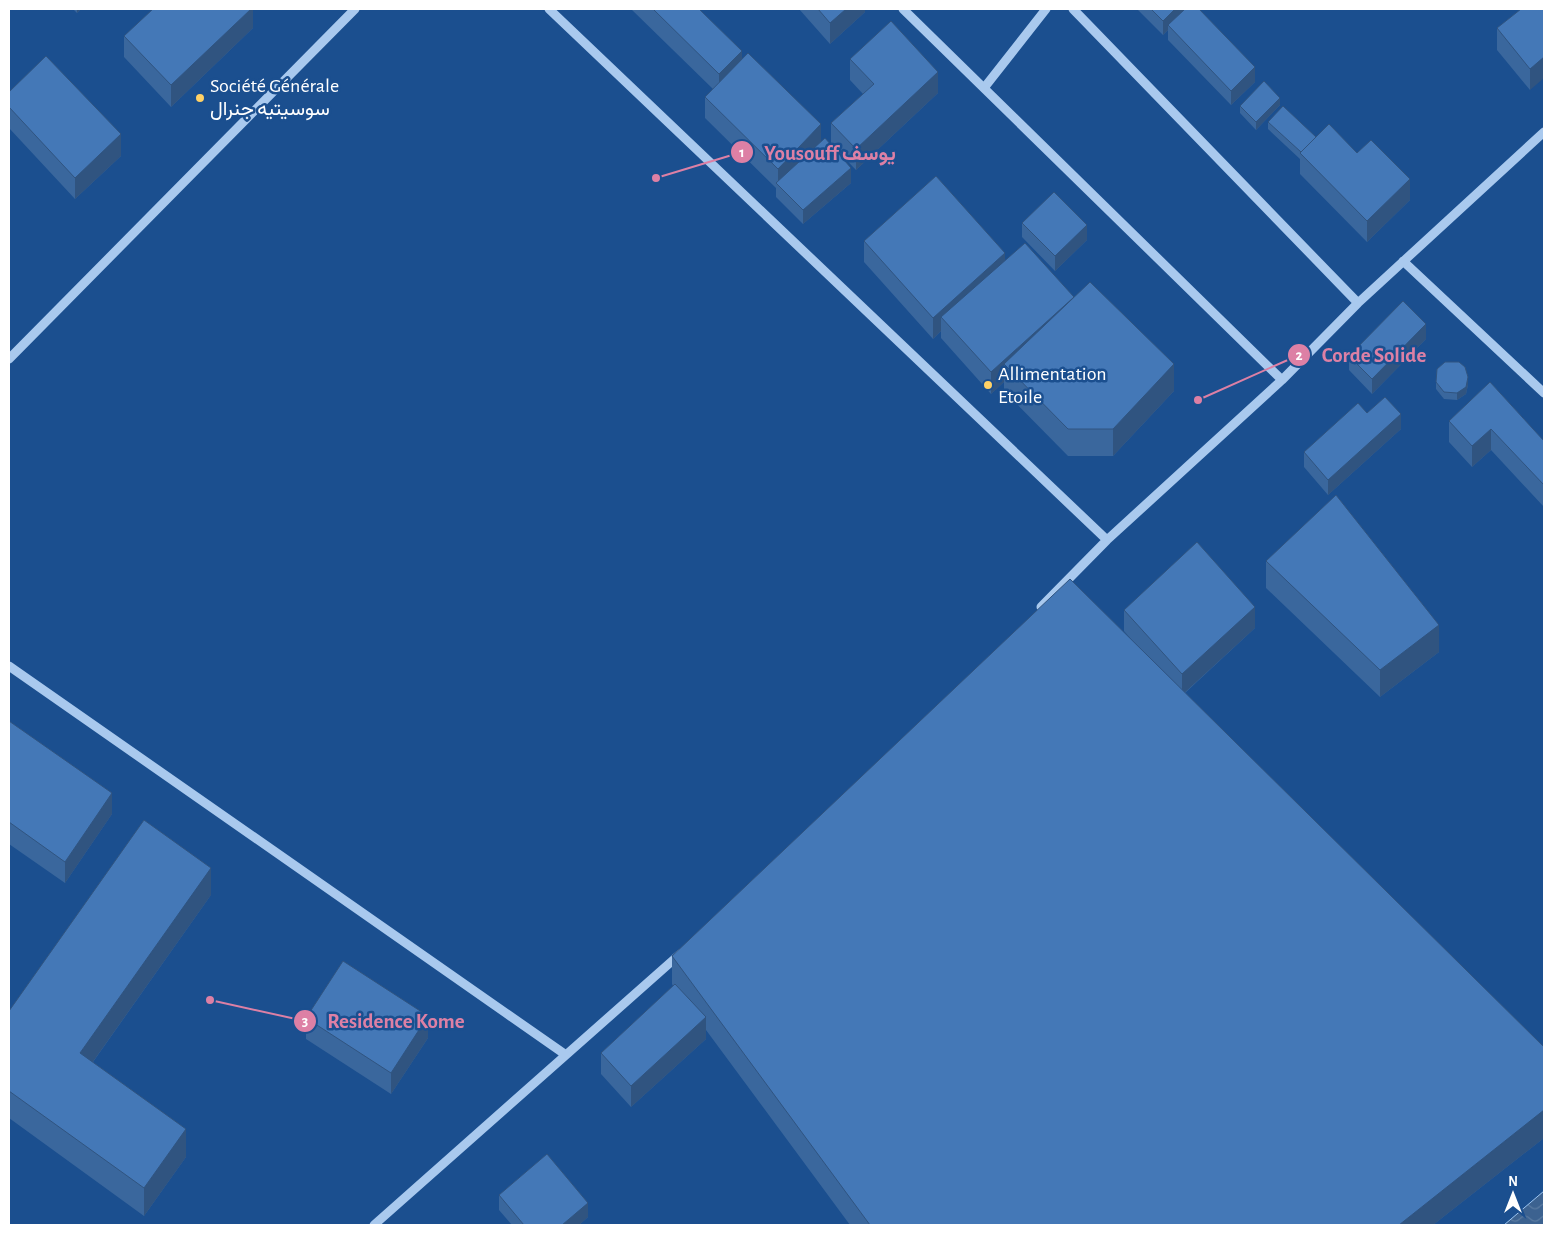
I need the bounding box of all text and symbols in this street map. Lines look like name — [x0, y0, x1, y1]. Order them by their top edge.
place label: Société Générale سوسيتيه جنرال — [210, 76, 339, 121]
marker: Société Générale سوسيتيه جنرال — [194, 92, 206, 104]
callout: Yousouff يوسف — [729, 134, 906, 170]
text: Yousouff يوسف — [764, 143, 896, 166]
text: 1 — [739, 145, 745, 160]
callout: Corde Solide — [1286, 337, 1436, 373]
text: Corde Solide — [1322, 345, 1426, 366]
text: 2 — [1295, 348, 1303, 363]
place label: Allimentation Etoile — [998, 364, 1107, 407]
marker: Allimentation Etoile — [982, 379, 994, 391]
callout: Residence Kome — [293, 1003, 475, 1039]
text: Residence Kome — [327, 1011, 465, 1032]
text: 3 — [302, 1014, 308, 1029]
north arrow — [1488, 1169, 1538, 1219]
text: N — [1508, 1175, 1518, 1189]

